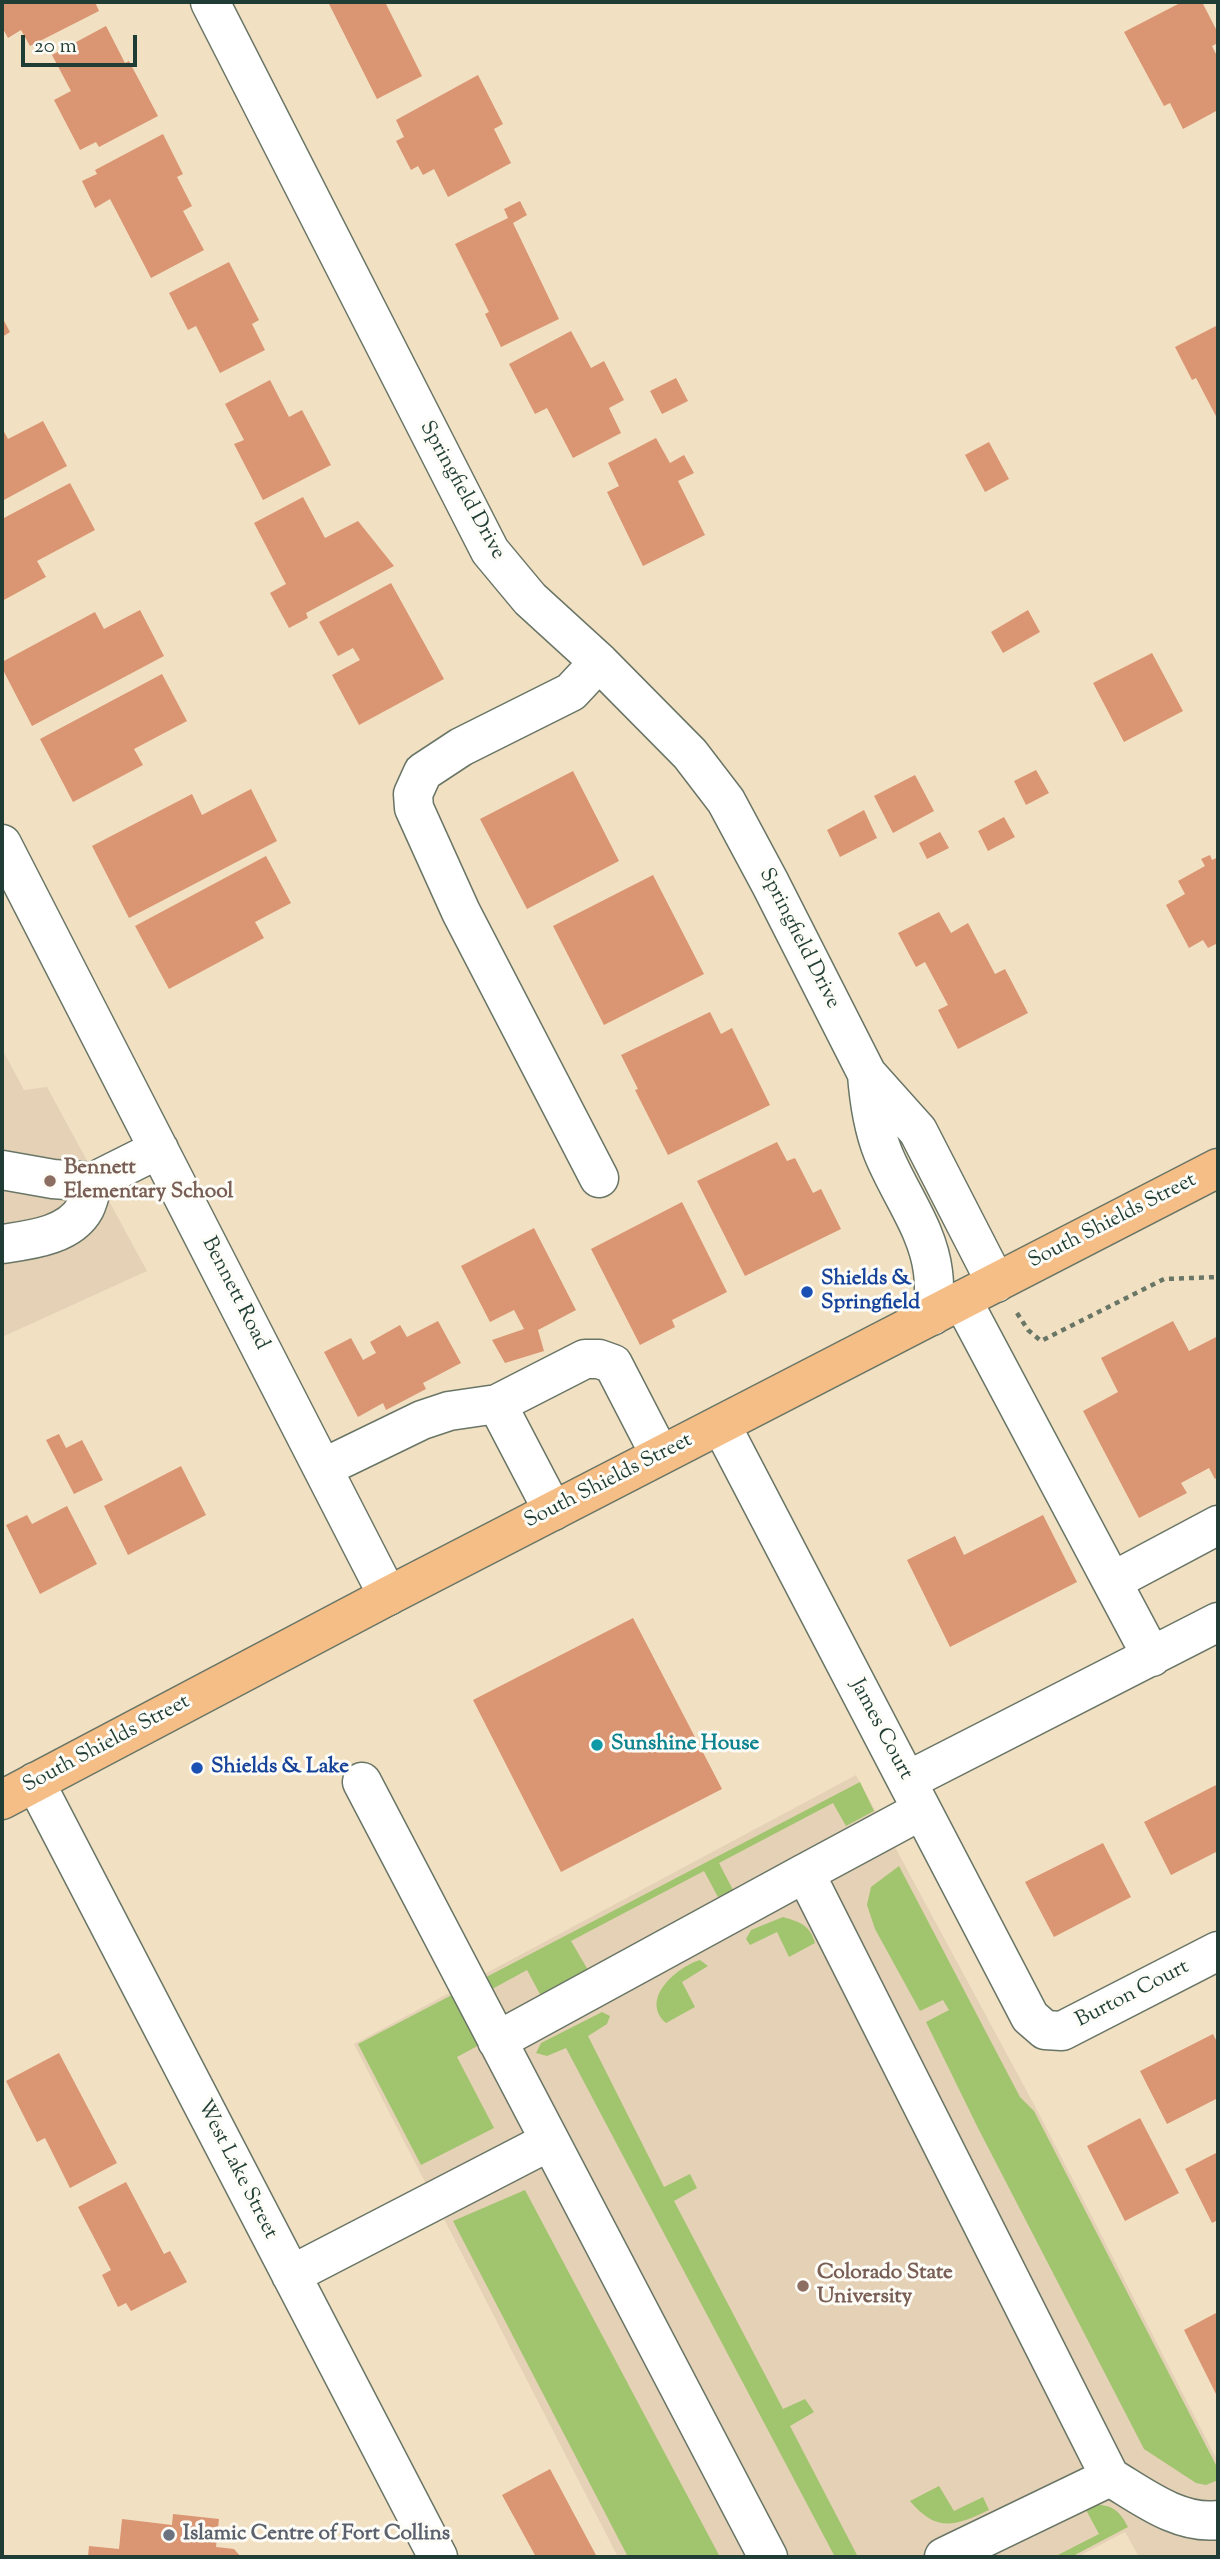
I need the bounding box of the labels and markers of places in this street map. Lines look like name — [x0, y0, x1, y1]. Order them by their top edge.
place label: Bennett Elementary School — [64, 1156, 233, 1206]
marker: Bennett Elementary School — [42, 1173, 58, 1189]
place label: Shields & Springfield — [821, 1267, 920, 1317]
marker: Shields & Springfield — [799, 1284, 815, 1300]
place label: Sunshine House — [611, 1732, 759, 1758]
marker: Sunshine House — [589, 1737, 605, 1753]
place label: Shields & Lake — [211, 1755, 349, 1781]
marker: Shields & Lake — [189, 1760, 205, 1776]
place label: Colorado State University — [817, 2261, 953, 2311]
marker: Colorado State University — [795, 2278, 811, 2294]
place label: Islamic Centre of Fort Collins — [183, 2522, 450, 2548]
marker: Islamic Centre of Fort Collins — [161, 2527, 177, 2543]

